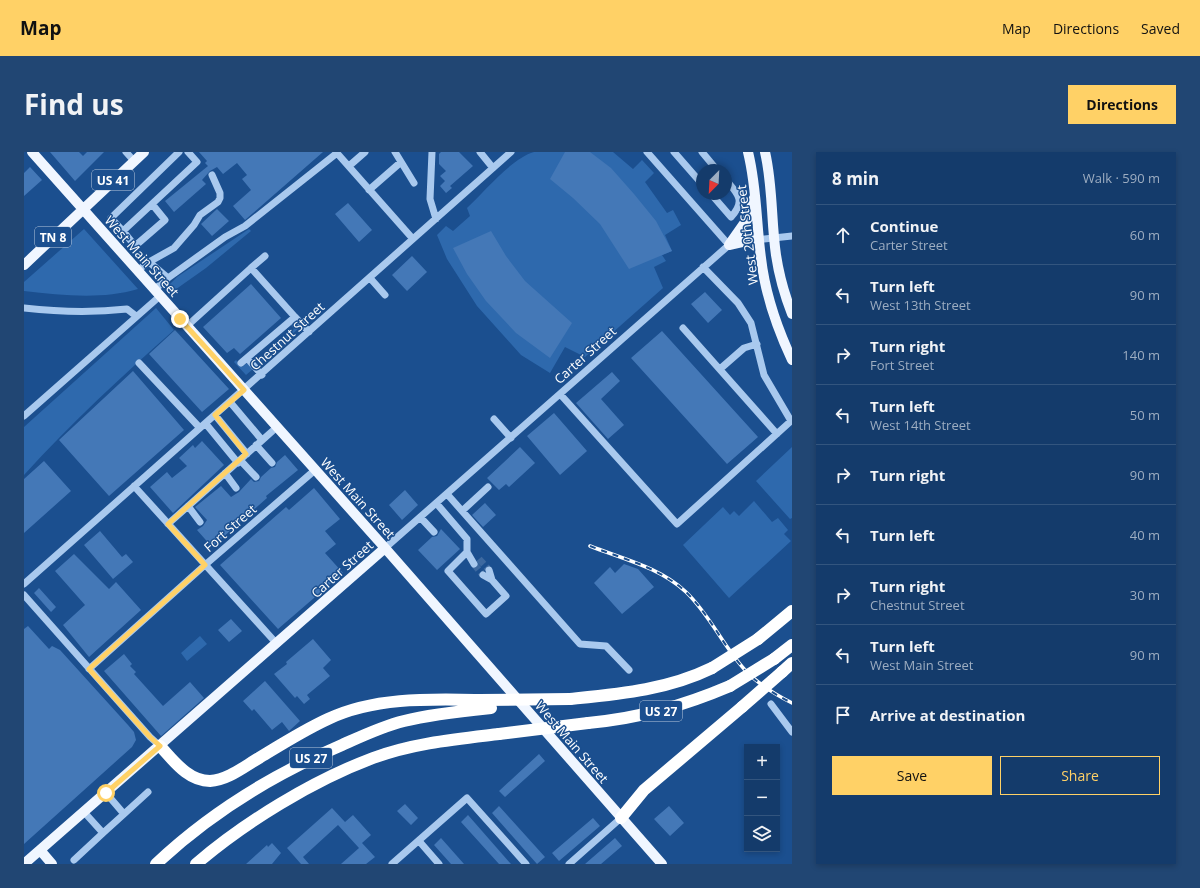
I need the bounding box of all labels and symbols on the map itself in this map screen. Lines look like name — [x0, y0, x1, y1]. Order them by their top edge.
north arrow — [696, 164, 732, 200]
road number: US 41 — [92, 170, 134, 190]
street label: West 20th Street — [732, 184, 762, 286]
street label: West Main Street — [101, 212, 184, 301]
road number: TN 8 — [35, 227, 71, 247]
street label: Chestnut Street — [246, 297, 328, 374]
route end — [171, 310, 189, 328]
street label: Carter Street — [550, 322, 620, 388]
street label: West Main Street — [317, 454, 400, 543]
street label: Fort Street — [200, 500, 260, 556]
street label: Carter Street — [307, 536, 377, 602]
street label: West Main Street — [531, 697, 613, 787]
road number: US 27 — [640, 701, 682, 721]
road number: US 27 — [290, 748, 332, 768]
route start — [97, 784, 115, 802]

